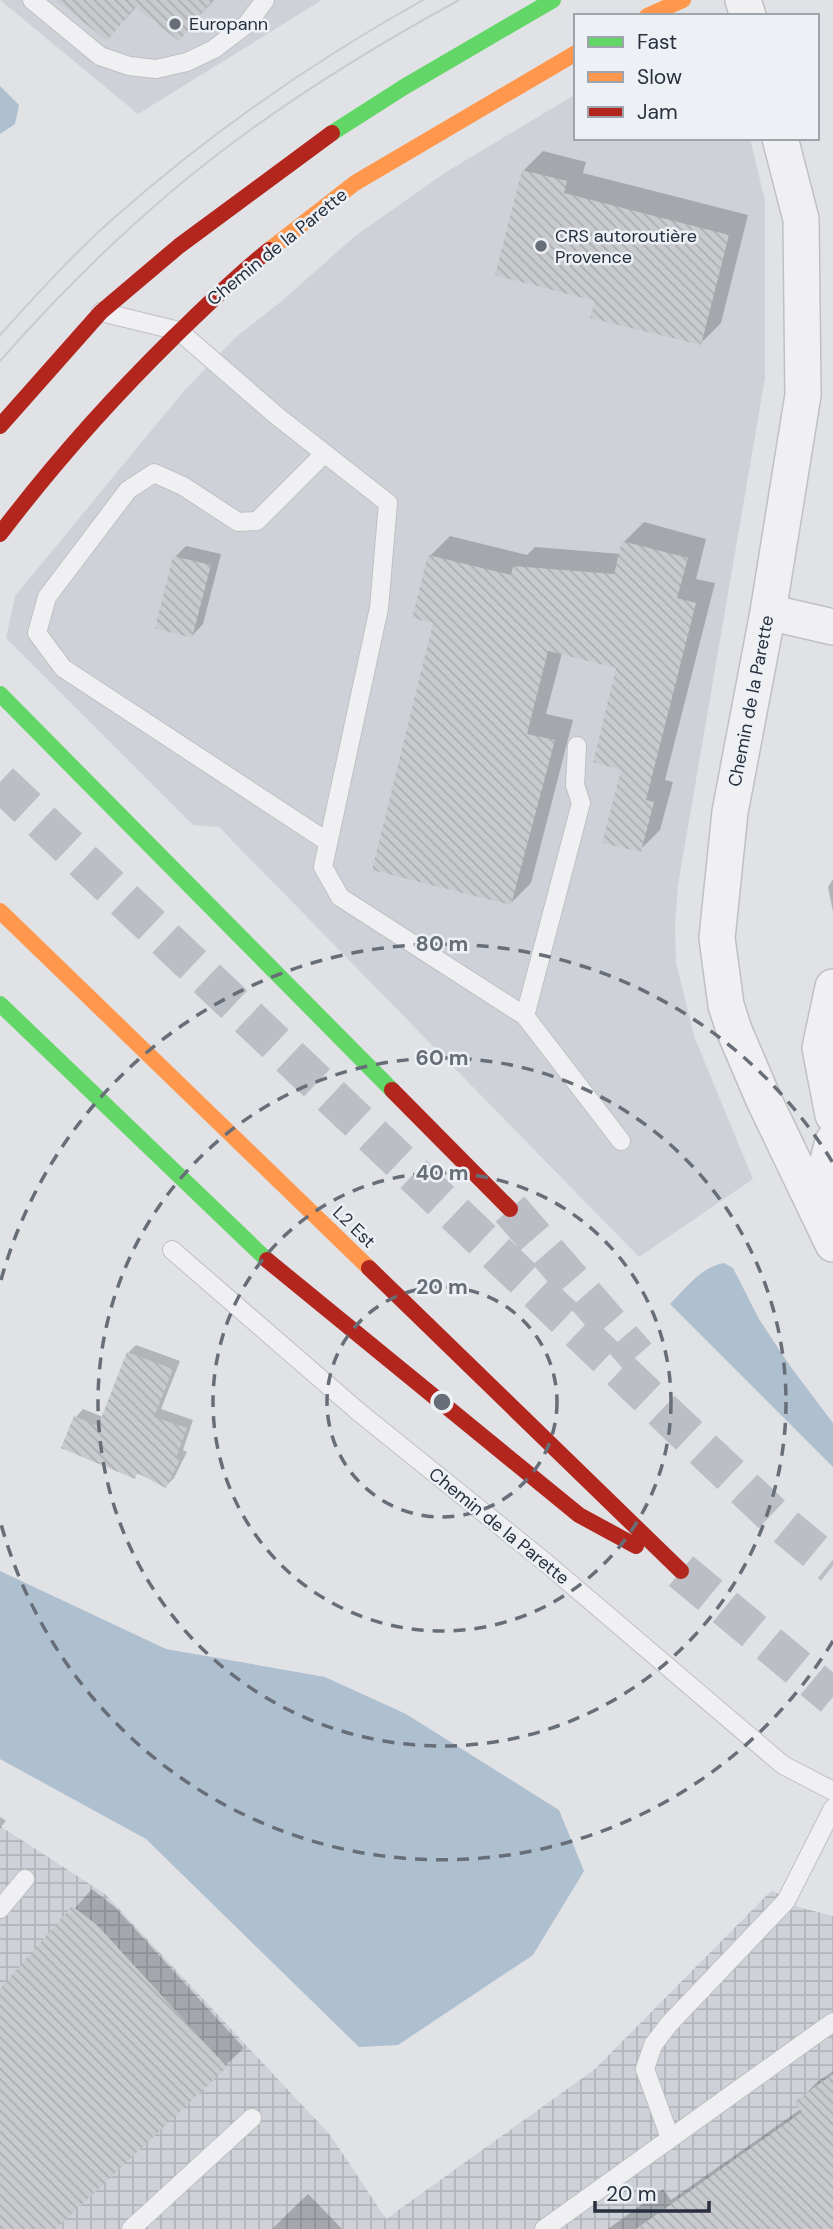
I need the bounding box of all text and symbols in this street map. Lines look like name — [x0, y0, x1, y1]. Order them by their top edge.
place label: Europann — [189, 12, 268, 36]
legend — [574, 14, 819, 140]
marker: Europann — [167, 16, 183, 32]
text: Fast — [637, 28, 677, 56]
text: Slow — [637, 63, 682, 91]
text: Jam — [637, 98, 678, 126]
street label: Chemin de la Parette — [202, 183, 352, 311]
place label: CRS autoroutière Provence — [555, 224, 697, 269]
marker: CRS autoroutière Provence — [533, 238, 549, 254]
street label: Chemin de la Parette — [723, 613, 779, 789]
text: 80 m — [416, 930, 468, 958]
text: 60 m — [416, 1044, 468, 1072]
text: 40 m — [415, 1159, 469, 1187]
street label: L2 Est — [327, 1201, 381, 1253]
text: 20 m — [416, 1273, 468, 1301]
centre of rings — [430, 1390, 454, 1414]
street label: Chemin de la Parette — [424, 1462, 574, 1590]
scale bar — [595, 2170, 709, 2214]
text: 20 m — [606, 2180, 657, 2208]

